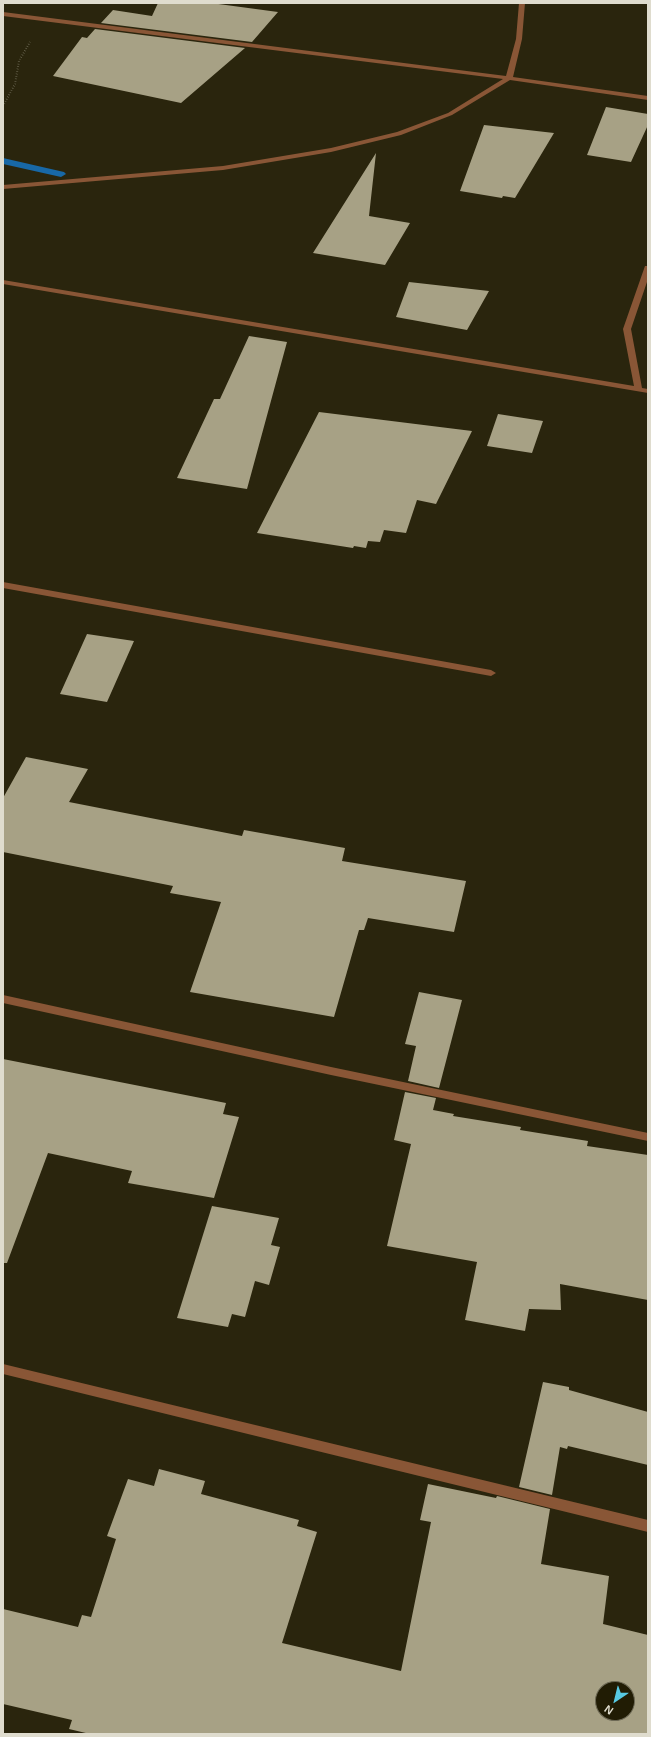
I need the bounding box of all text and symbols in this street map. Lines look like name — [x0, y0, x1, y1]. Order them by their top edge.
north arrow — [595, 1681, 635, 1721]
text: N — [602, 1703, 615, 1717]

